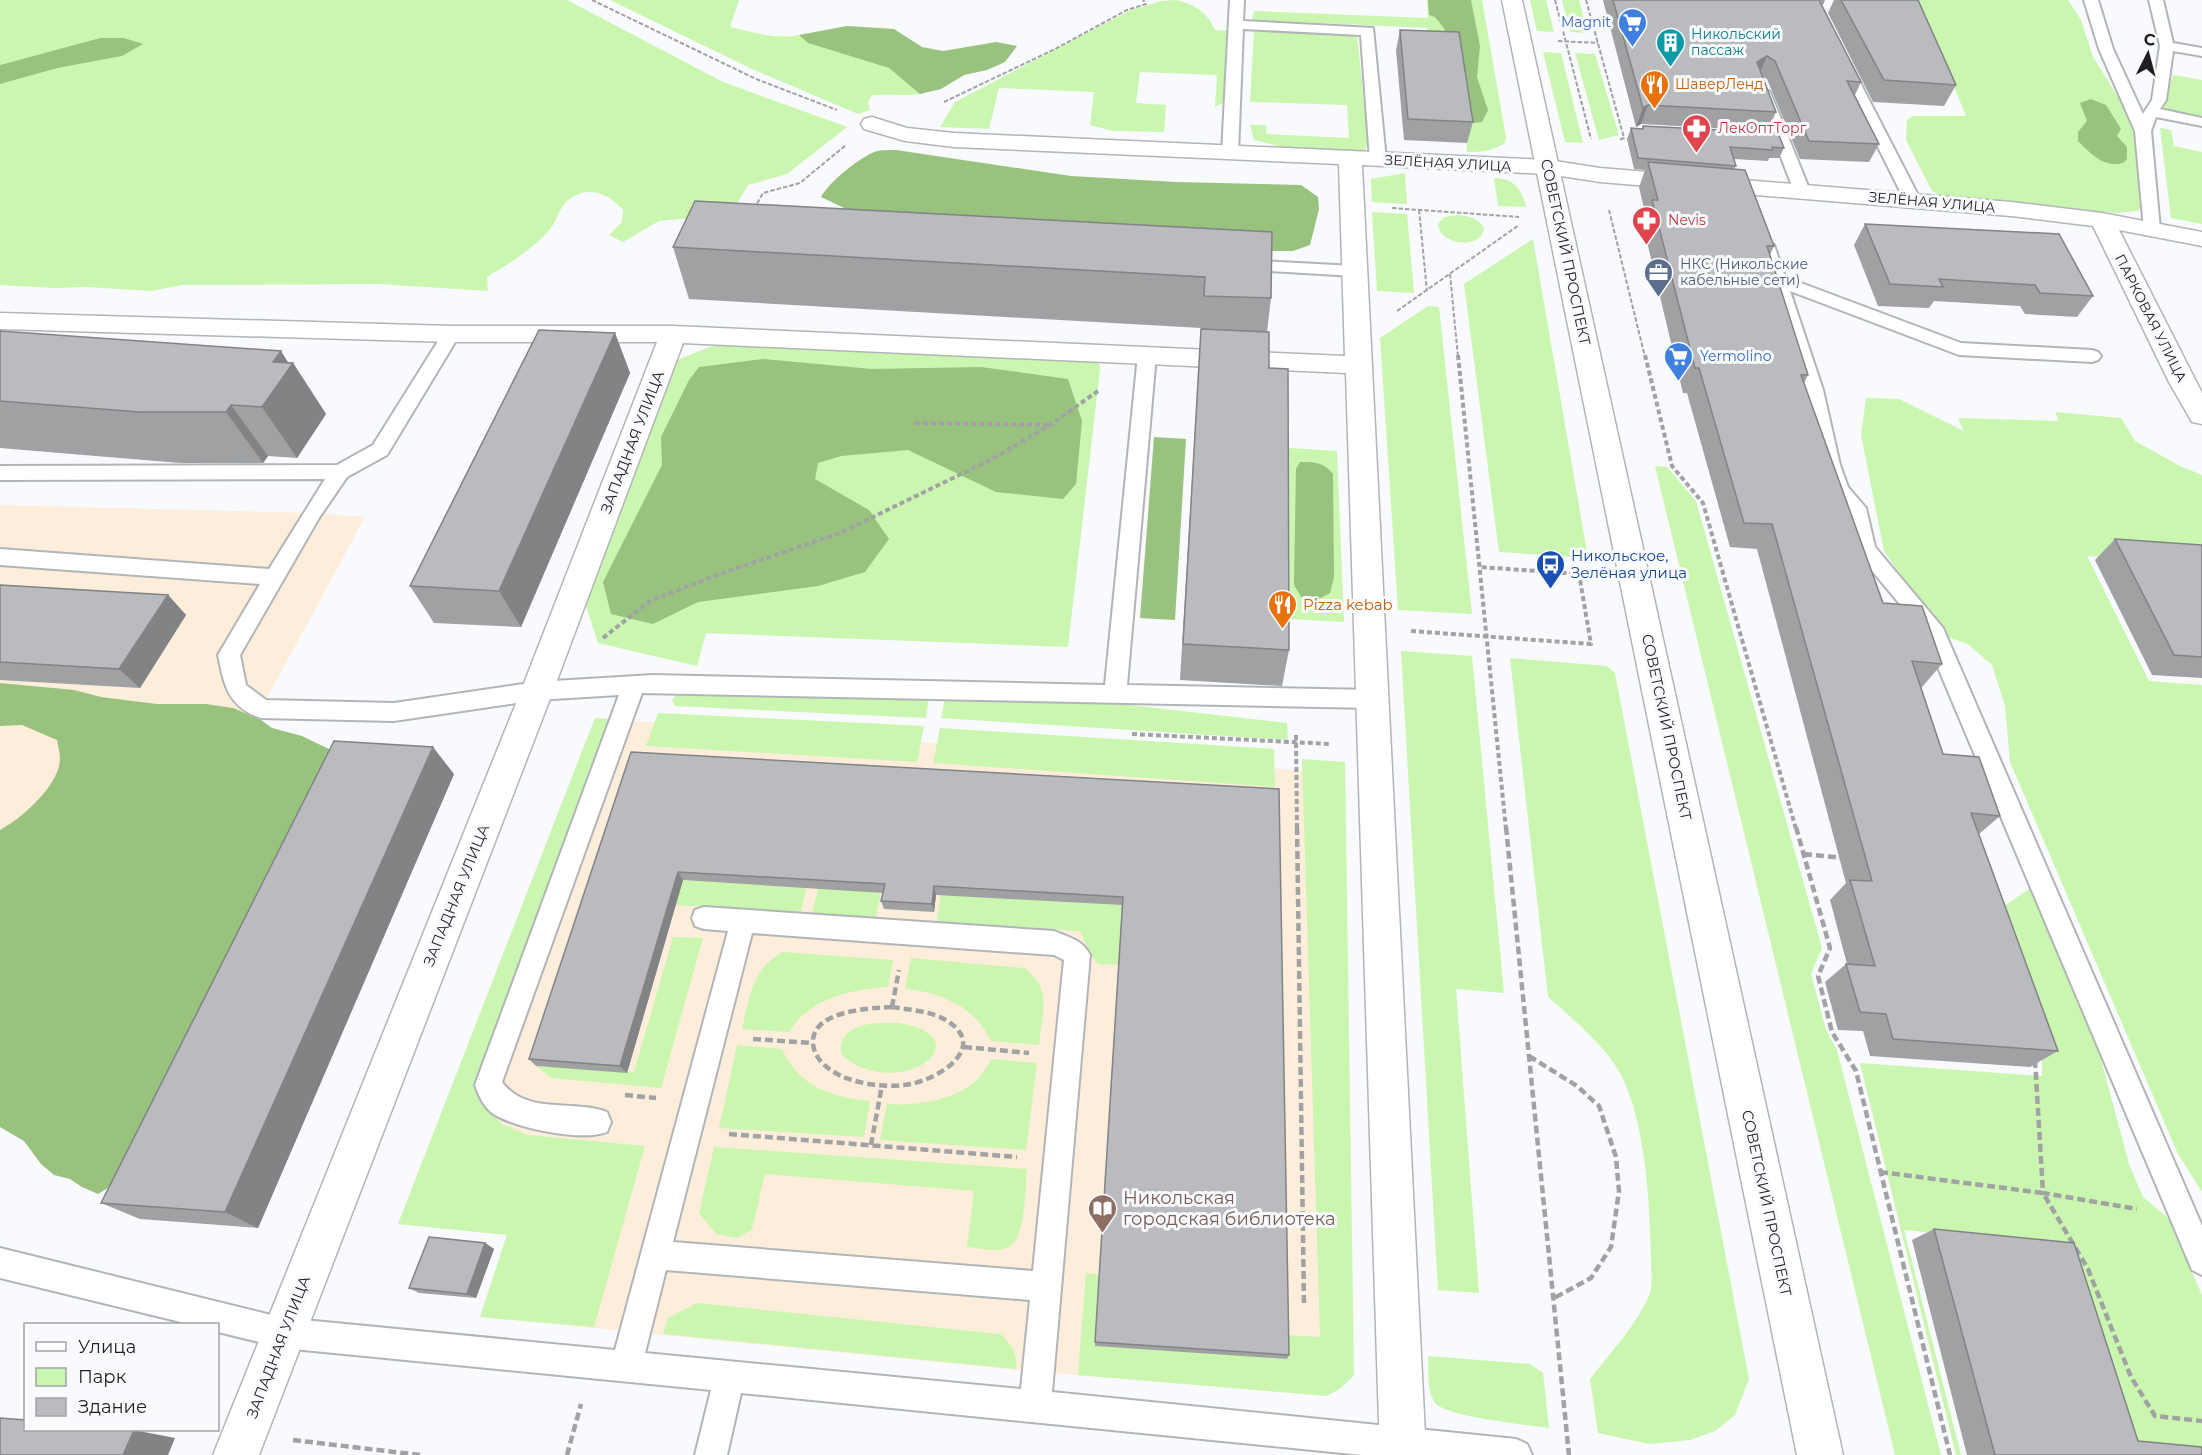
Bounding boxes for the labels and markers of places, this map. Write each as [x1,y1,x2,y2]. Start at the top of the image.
supermarket icon: Magnit [1616,6,1648,48]
place label: Magnit [1561,13,1611,31]
place label: Никольский пассаж [1691,25,1781,59]
building icon: Никольский пассаж [1654,26,1686,68]
restaurant icon: ШаверЛенд [1638,68,1670,110]
place label: ШаверЛенд [1675,75,1763,93]
pharmacy icon: ЛекОптТорг [1681,112,1713,154]
place label: ЛекОптТорг [1718,119,1807,137]
pharmacy icon: Nevis [1631,204,1663,246]
place label: Nevis [1668,211,1706,229]
place label: НКС (Никольские кабельные сети) [1680,255,1808,289]
office icon: НКС (Никольские кабельные сети) [1643,256,1675,298]
supermarket icon: Yermolino [1663,340,1695,382]
place label: Yermolino [1700,347,1772,365]
place label: Никольское, Зелёная улица [1571,546,1687,582]
bus stop icon: Никольское, Зелёная улица [1534,548,1566,590]
restaurant icon: Pizza kebab [1266,588,1298,630]
place label: Pizza kebab [1303,595,1393,614]
place label: Никольская городская библиотека [1123,1187,1335,1230]
library icon: Никольская городская библиотека [1086,1192,1118,1234]

